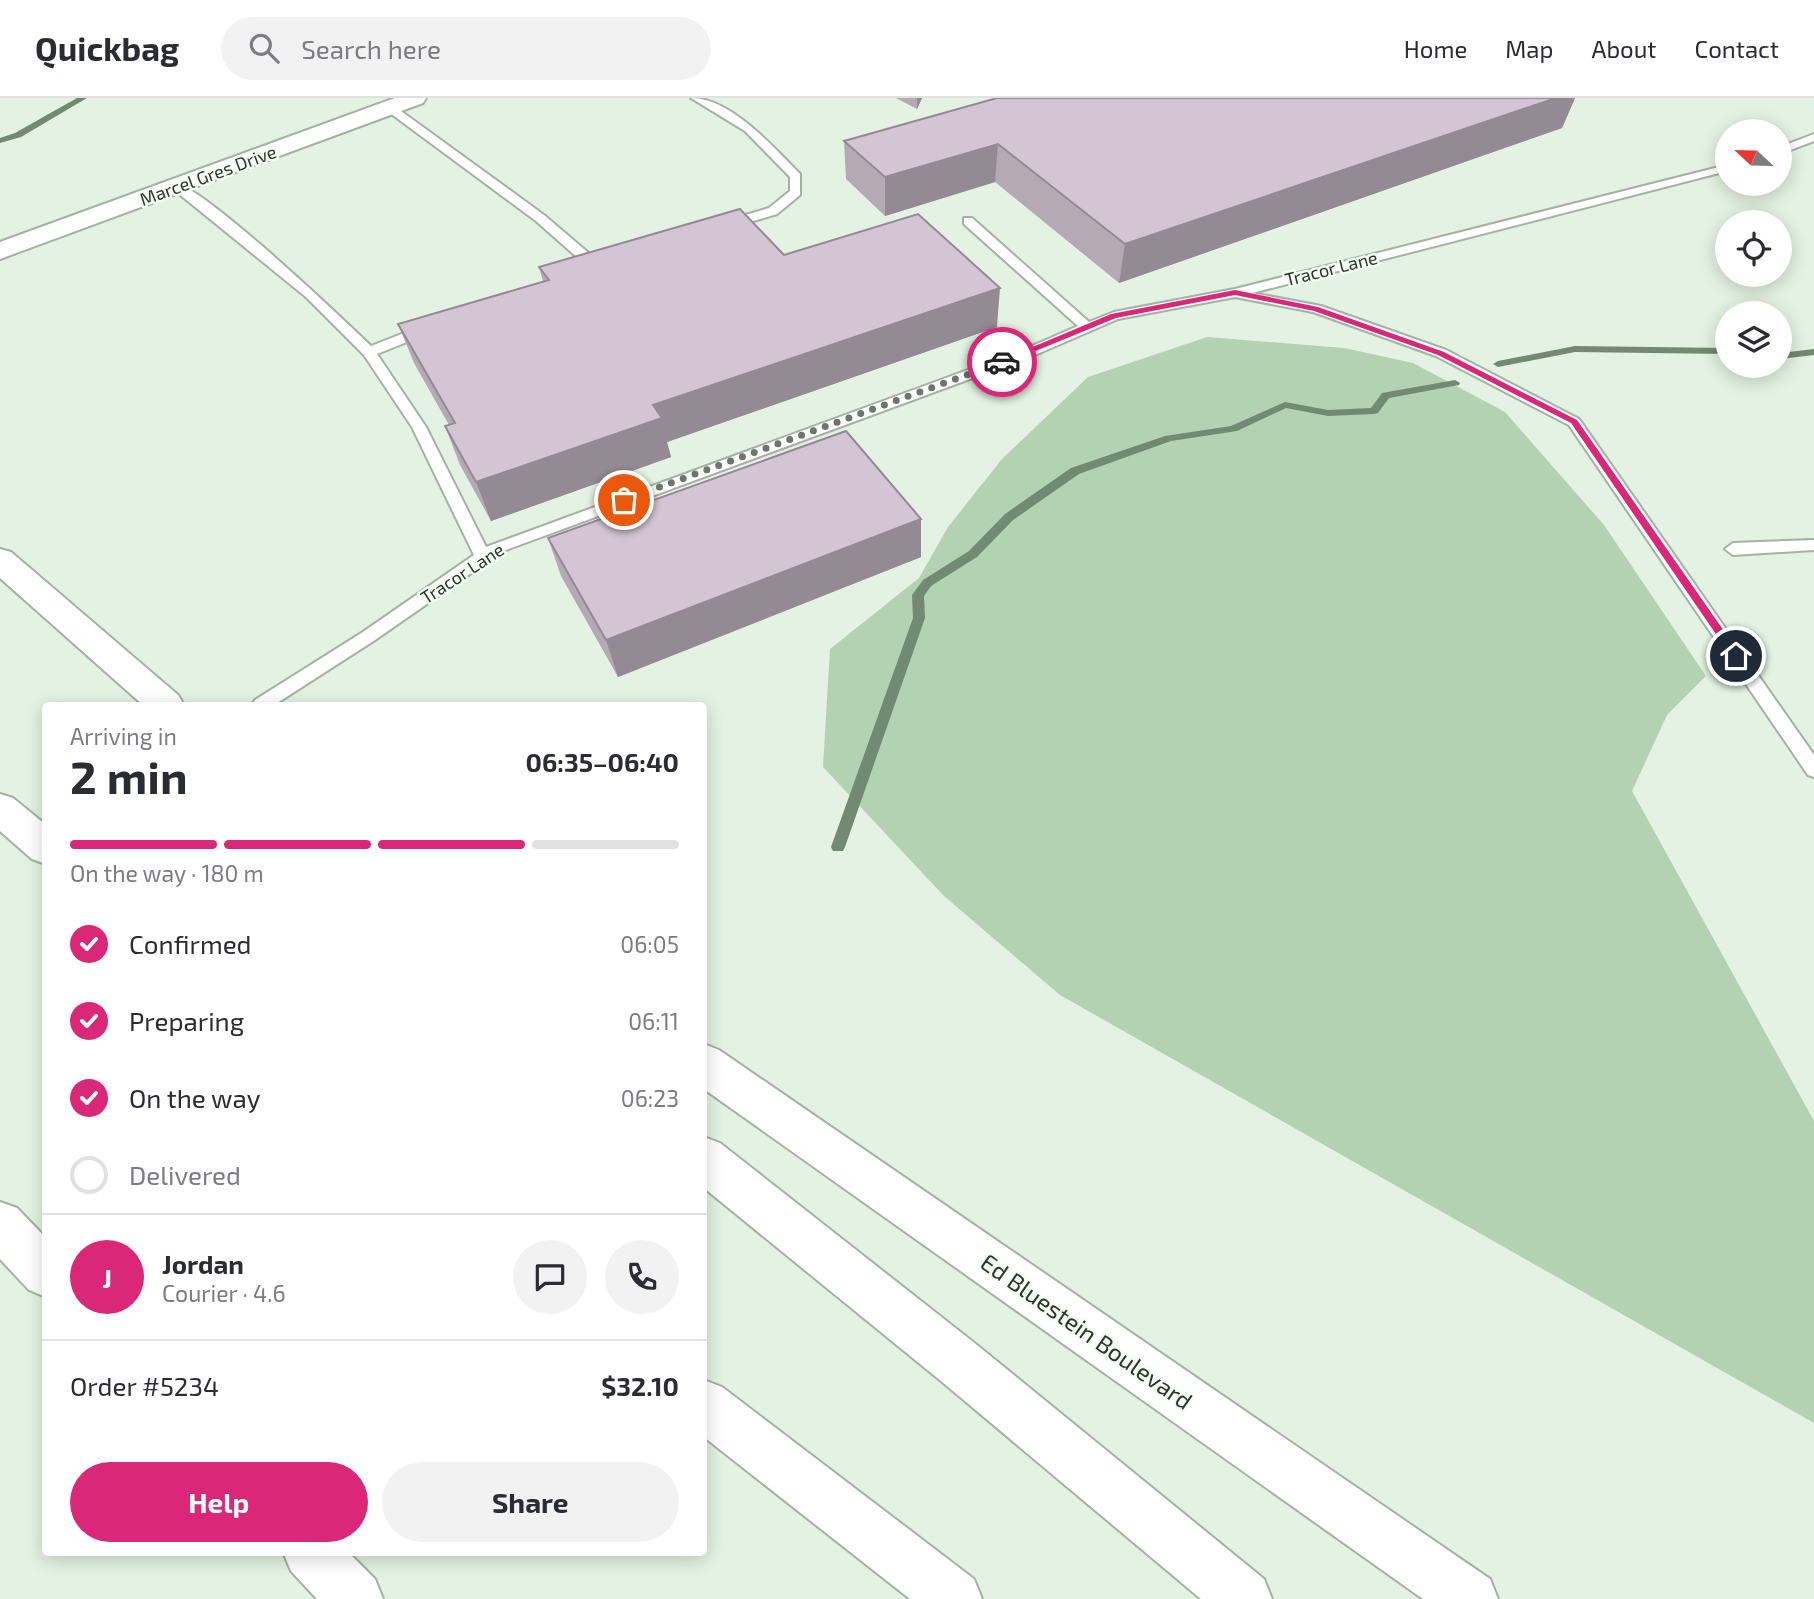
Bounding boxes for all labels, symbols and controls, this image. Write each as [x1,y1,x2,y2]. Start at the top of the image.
search box [221,17,711,80]
text: Quickbag [35,28,179,68]
icon: search [245,29,283,67]
text: Search here [301,33,441,64]
text: Home [1404,34,1467,63]
text: Map [1505,34,1553,63]
text: About [1591,34,1657,63]
text: Contact [1695,34,1779,63]
north arrow [1715,119,1792,196]
map controls [1715,119,1792,378]
street label: Marcel Gres Drive [137,140,279,210]
button: locate [1715,210,1792,287]
street label: Tracor Lane [1282,246,1380,290]
button: layers [1715,301,1792,378]
courier [967,327,1037,397]
icon: car [983,343,1021,381]
pin [594,470,654,530]
icon: bag [605,481,643,519]
street label: Tracor Lane [416,538,508,608]
pin [1706,626,1766,686]
icon: home [1717,637,1755,675]
text: Arriving in [70,722,177,750]
text: 06:35–06:40 [526,746,679,777]
text: 2 min [70,748,188,803]
text: On the way · 180 m [70,859,264,887]
icon: check [70,925,108,963]
text: Confirmed [129,928,252,959]
text: 06:05 [620,930,679,958]
icon: check [70,1002,108,1040]
text: Preparing [129,1005,244,1036]
text: 06:11 [628,1007,679,1035]
icon: check [70,1079,108,1117]
text: On the way [129,1082,260,1113]
text: 06:23 [621,1084,679,1112]
text: Delivered [129,1159,241,1190]
button: chat [513,1240,587,1314]
button: phone [605,1240,679,1314]
street label: Ed Bluestein Boulevard [976,1247,1198,1415]
text: Jordan [162,1248,244,1279]
text: J [102,1262,112,1293]
text: Courier · 4.6 [162,1279,286,1307]
text: Order #5234 [70,1370,219,1401]
text: $32.10 [601,1370,679,1401]
button: Help [70,1462,368,1542]
button: Share [382,1462,679,1542]

